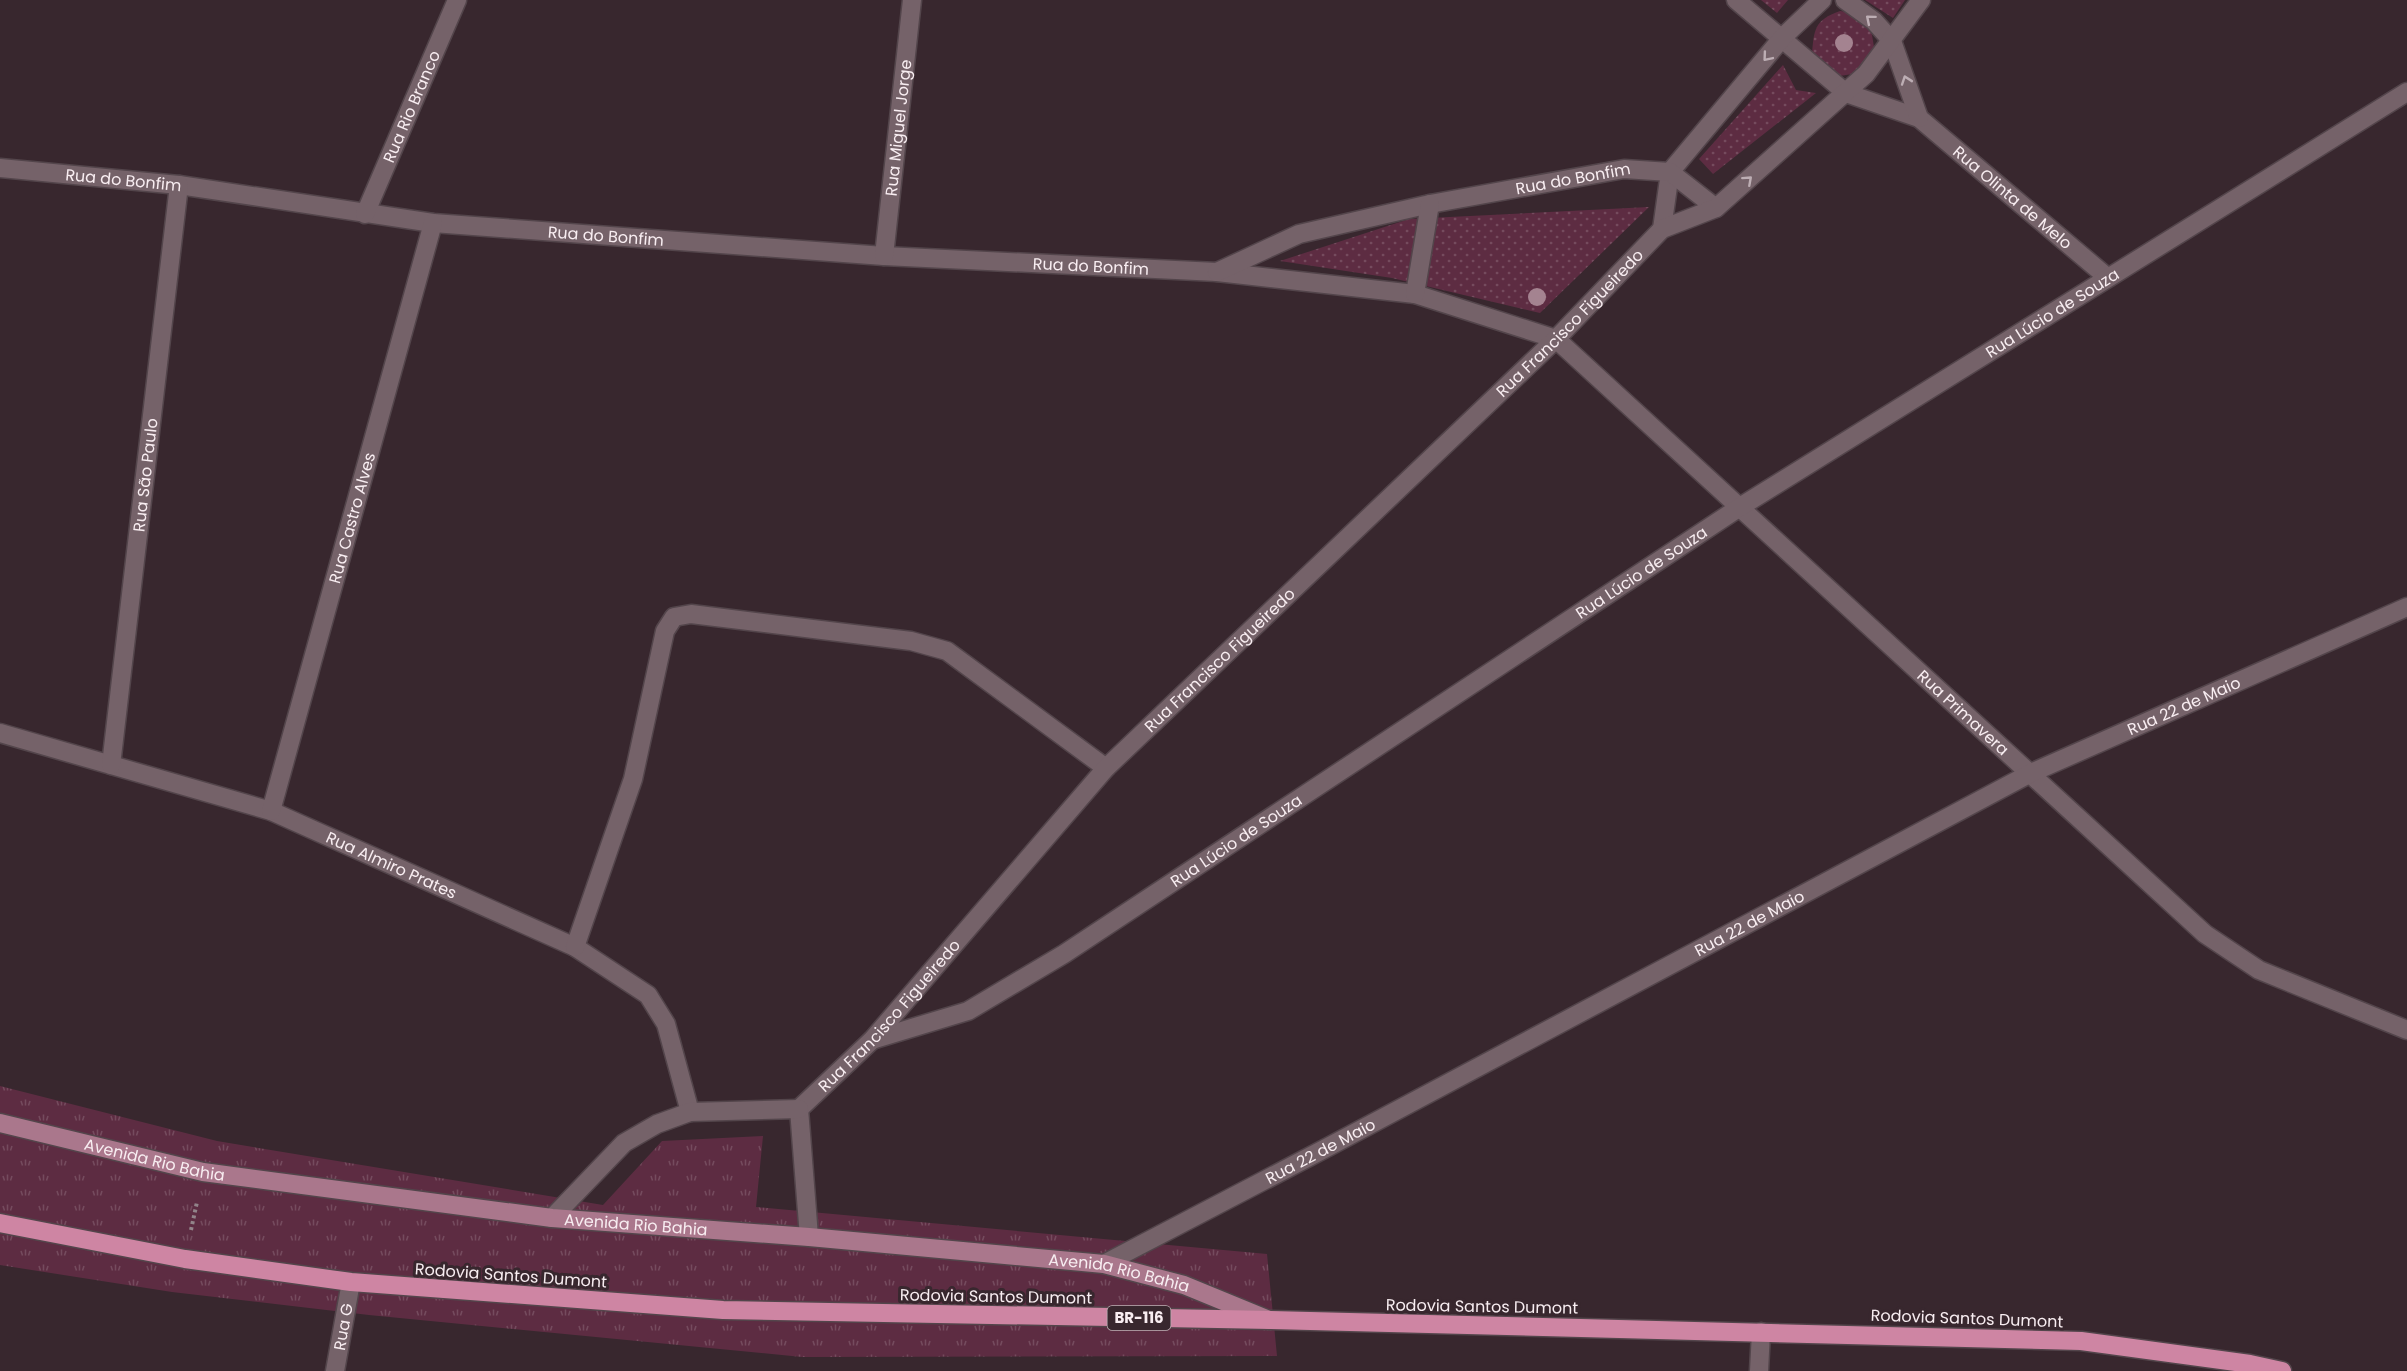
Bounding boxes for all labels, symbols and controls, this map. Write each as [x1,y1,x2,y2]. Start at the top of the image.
one-way arrow [1866,15,1877,26]
street label: Rua Rio Branco [377,47,446,166]
one-way arrow [1763,50,1774,61]
street label: Rua Miguel Jorge [880,58,917,197]
one-way arrow [1900,75,1913,85]
street label: Rua Olinta de Melo [1948,141,2077,255]
street label: Rua do Bonfim [1514,157,1632,200]
street label: Rua do Bonfim [64,163,182,197]
one-way arrow [1741,176,1752,187]
street label: Rua do Bonfim [547,220,665,252]
street label: Rua Francisco Figueiredo [1491,244,1649,402]
street label: Rua do Bonfim [1032,252,1150,281]
street label: Rua Lúcio de Souza [1981,263,2124,364]
street label: Rua São Paulo [127,417,164,533]
street label: Rua Castro Alves [323,450,381,586]
street label: Rua Lúcio de Souza [1571,521,1712,625]
street label: Rua Francisco Figueiredo [1139,583,1300,738]
street label: Rua Primavera [1912,665,2014,761]
street label: Rua 22 de Maio [2124,671,2244,741]
street label: Rua Lúcio de Souza [1166,789,1307,893]
street label: Rua Almiro Prates [322,826,460,905]
street label: Rua 22 de Maio [1691,885,1809,962]
street label: Rua Francisco Figueiredo [813,934,966,1097]
street label: Rua 22 de Maio [1261,1113,1380,1190]
street label: Avenida Rio Bahia [82,1133,226,1187]
street label: Avenida Rio Bahia [563,1208,708,1241]
street label: Avenida Rio Bahia [1048,1248,1192,1298]
street label: Rodovia Santos Dumont [414,1257,608,1294]
street label: Rodovia Santos Dumont [900,1283,1093,1310]
street label: Rodovia Santos Dumont [1386,1293,1579,1320]
street label: Rua G [328,1301,359,1352]
street label: Rodovia Santos Dumont [1870,1304,2064,1333]
road number: BR-116 [1108,1306,1170,1330]

